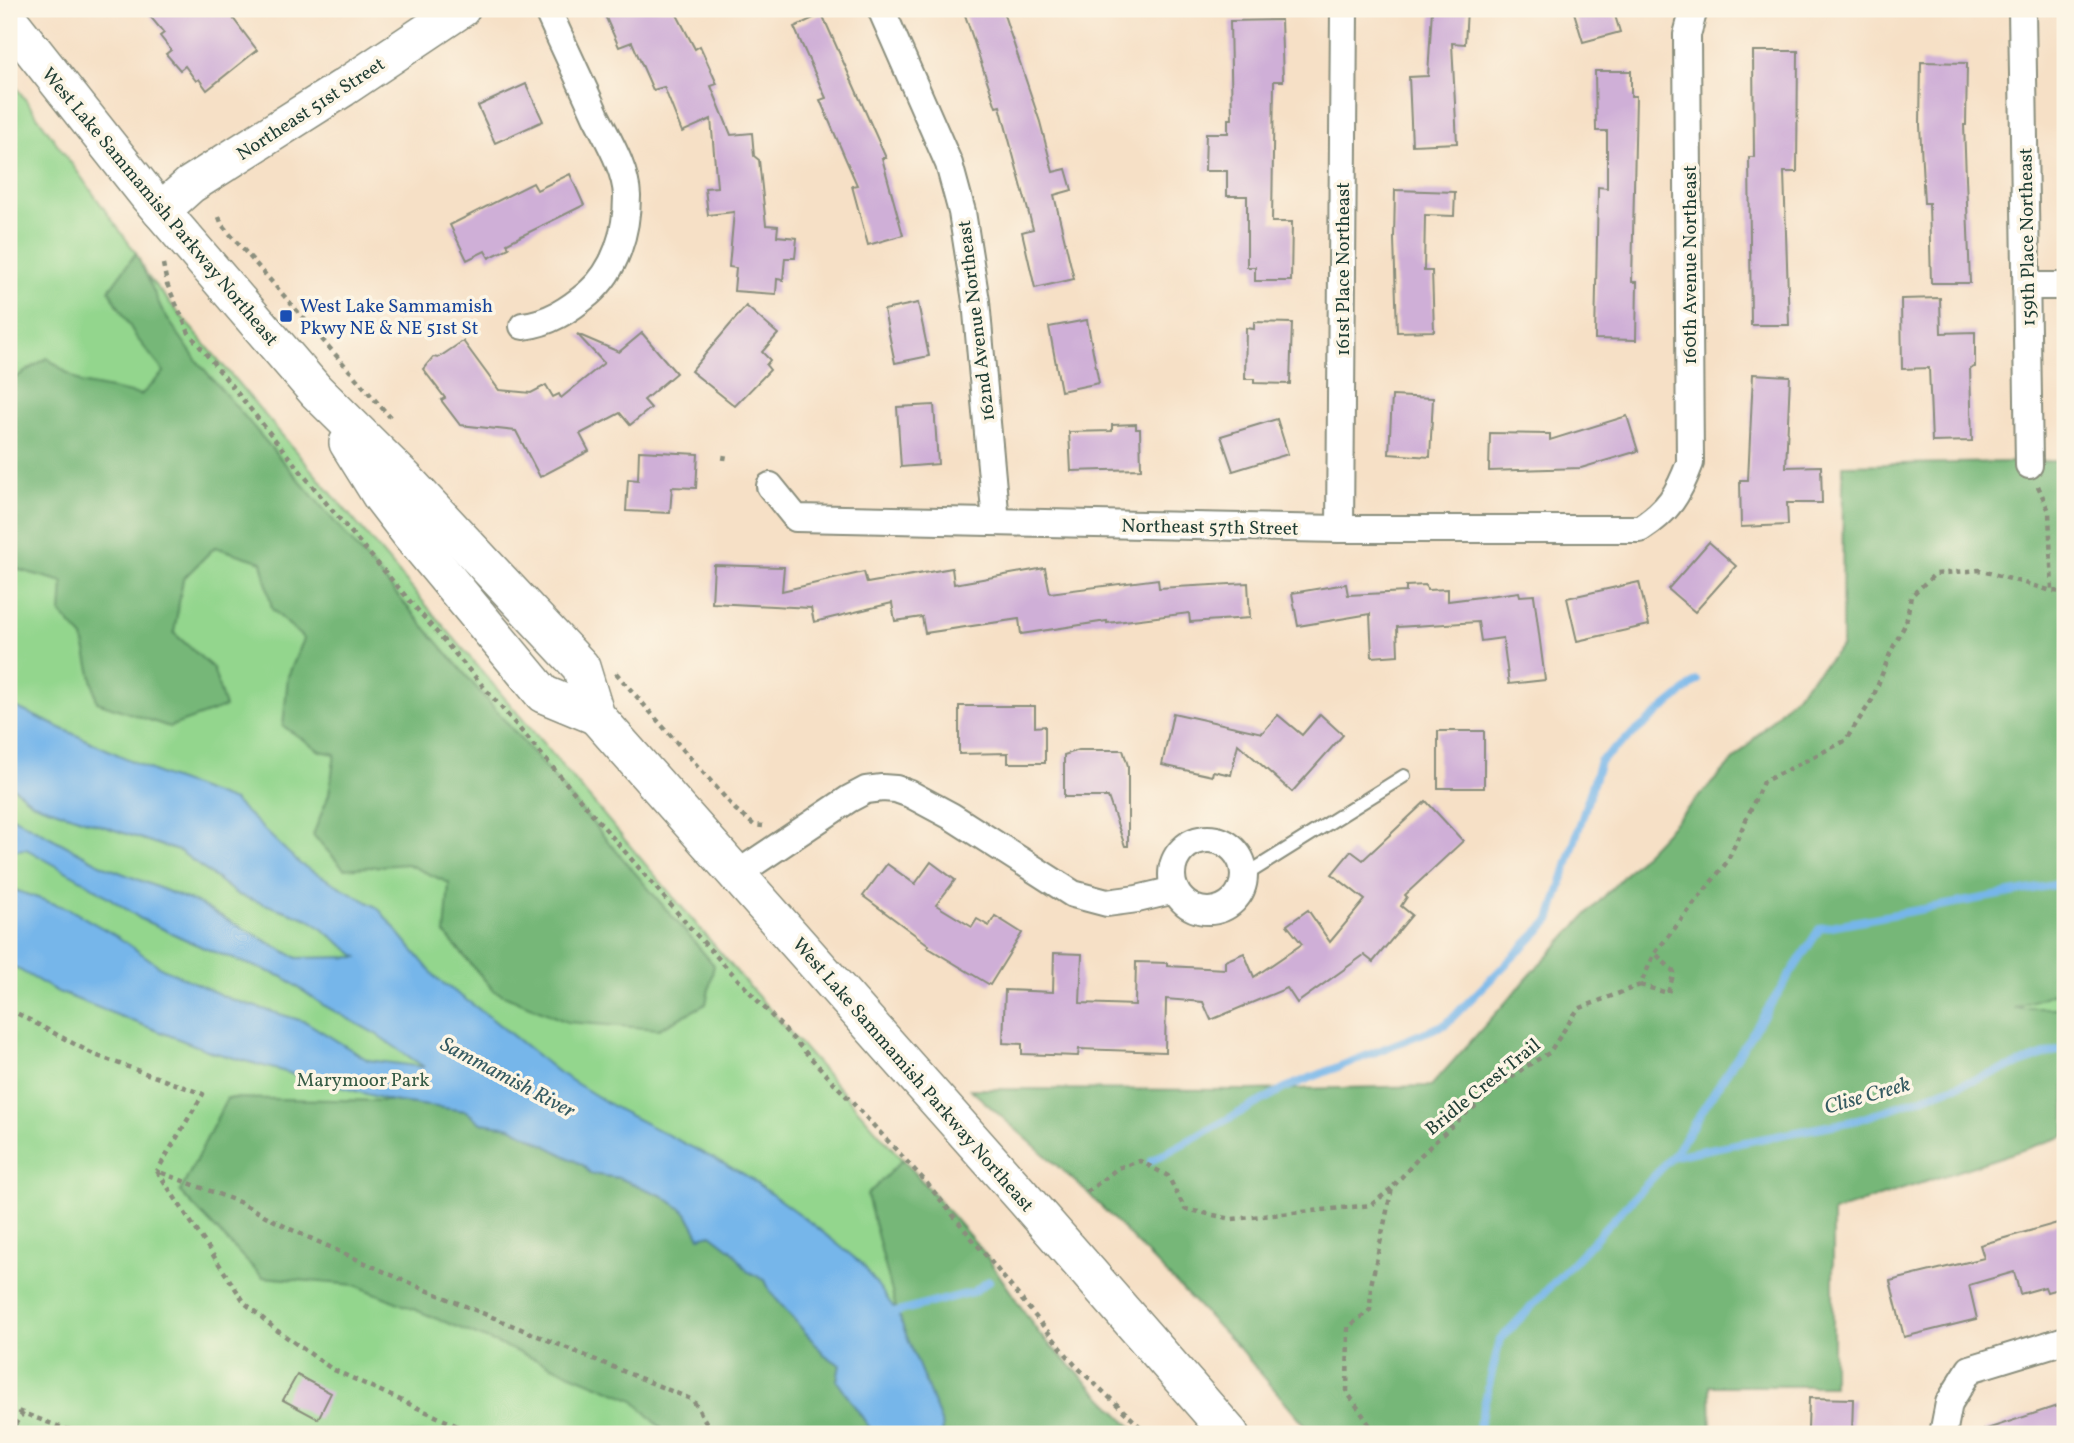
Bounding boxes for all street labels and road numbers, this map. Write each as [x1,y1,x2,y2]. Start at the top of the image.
street label: Northeast 51st Street [232,52,391,167]
street label: West Lake Sammamish Parkway Northeast [35,62,284,352]
street label: 159th Place Northeast [2013,147,2043,327]
street label: 160th Avenue Northeast [1678,165,1704,365]
street label: 161st Place Northeast [1331,182,1357,356]
street label: 162nd Avenue Northeast [952,218,1002,423]
street label: Northeast 57th Street [1121,513,1299,543]
street label: West Lake Sammamish Parkway Northeast [786,932,1039,1219]
street label: Bridle Crest Trail [1420,1033,1547,1142]

